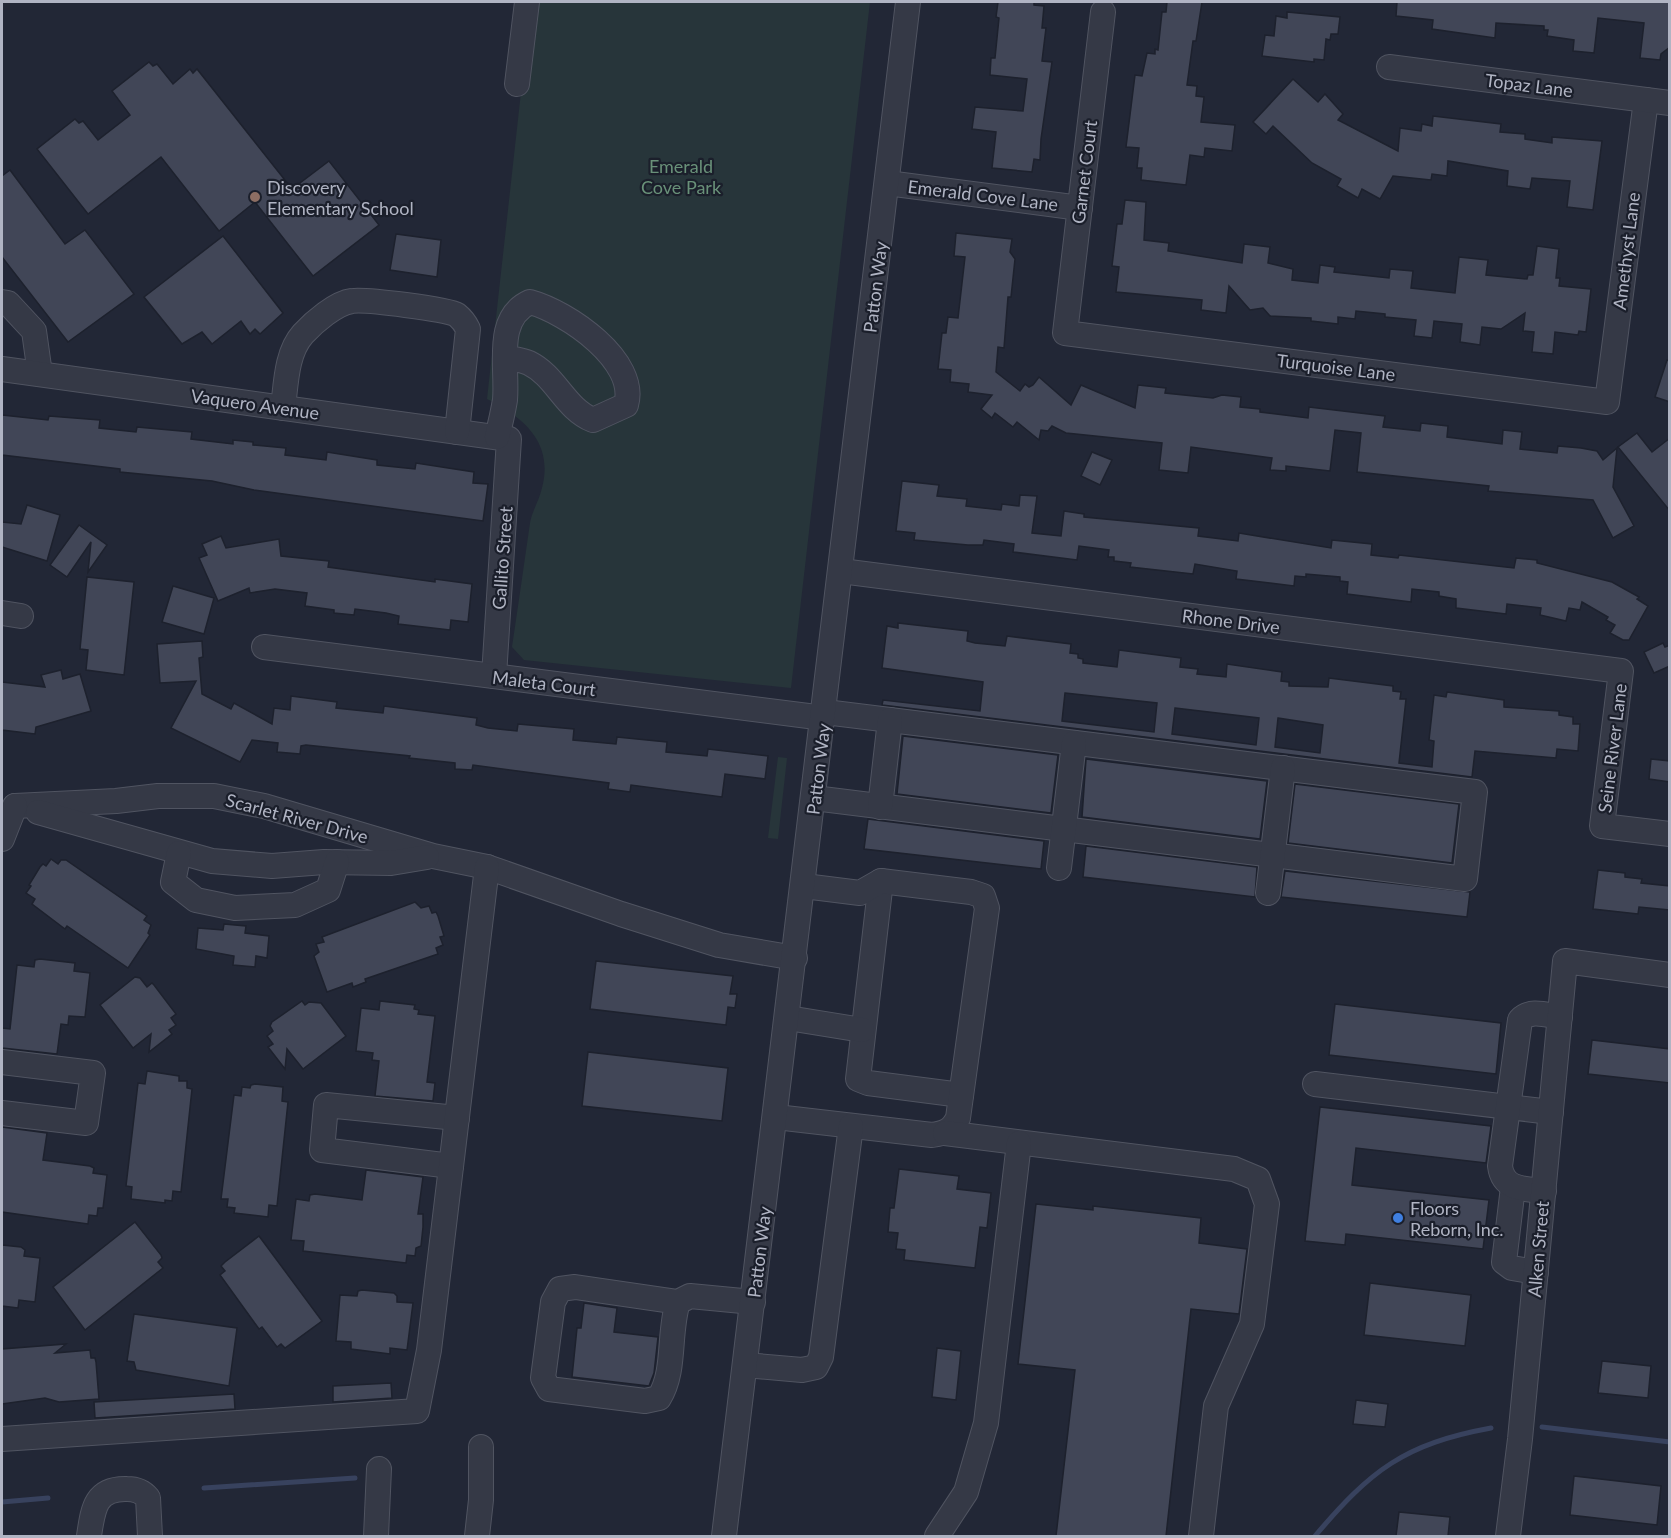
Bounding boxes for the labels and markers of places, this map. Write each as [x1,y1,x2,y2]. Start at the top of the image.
place label: Discovery Elementary School [267,176,414,219]
marker: Discovery Elementary School [248,190,262,204]
place label: Floors Reborn, Inc. [1410,1197,1504,1240]
marker: Floors Reborn, Inc. [1391,1211,1405,1225]

